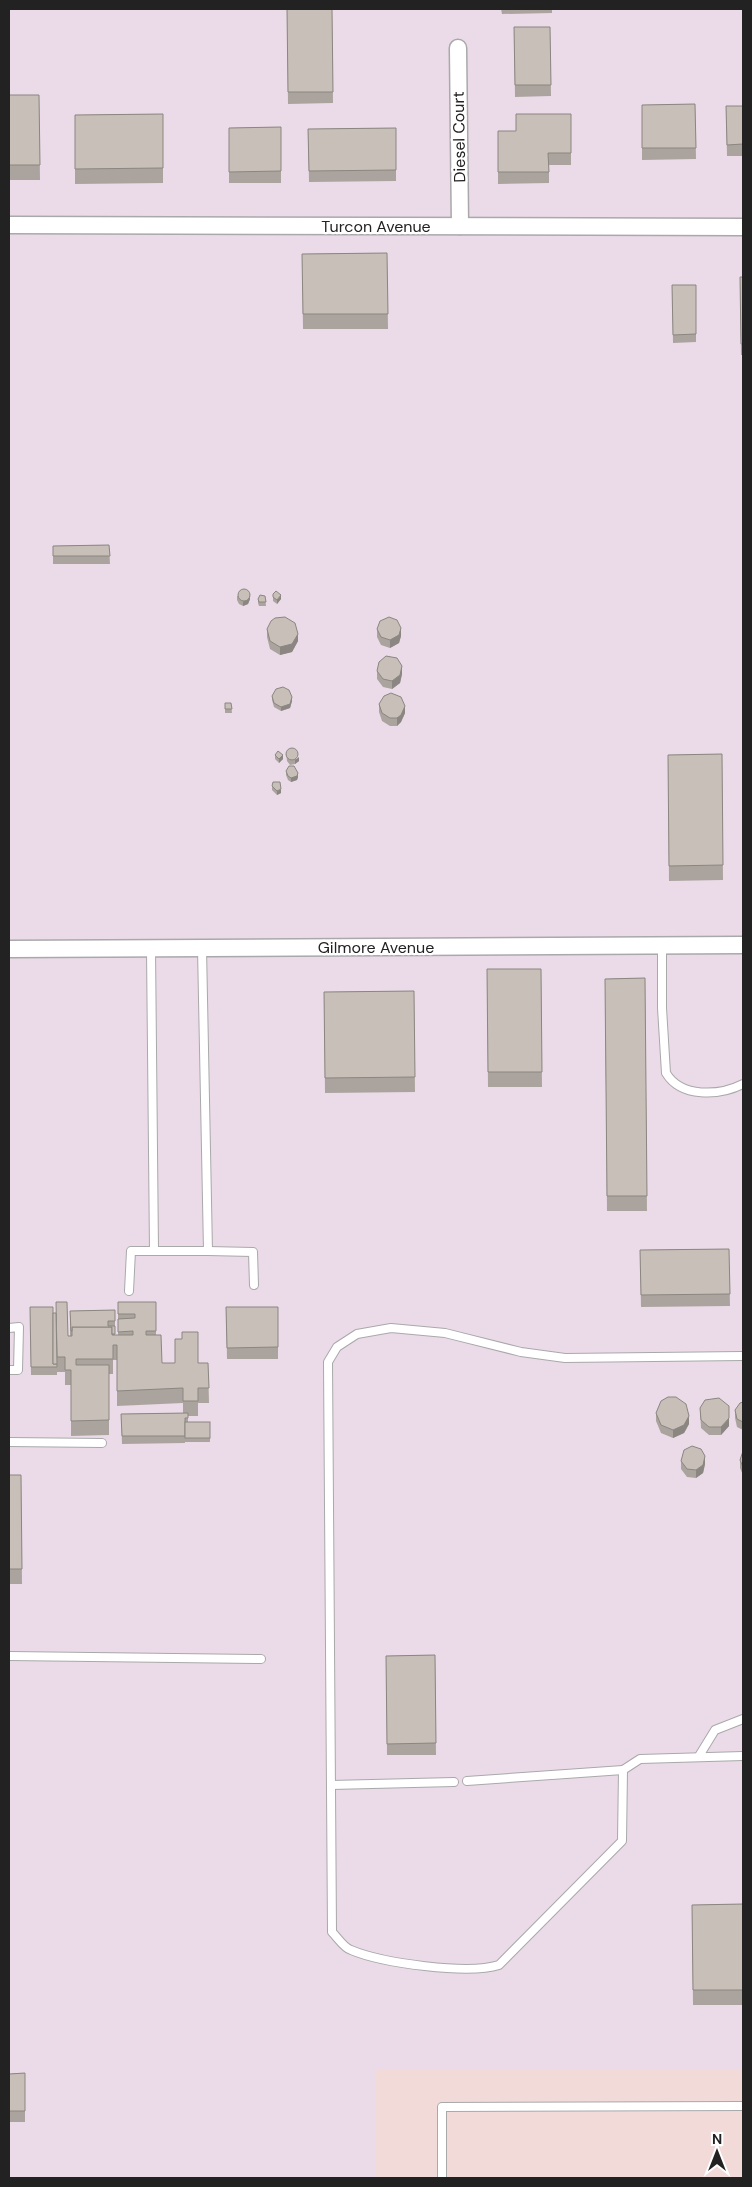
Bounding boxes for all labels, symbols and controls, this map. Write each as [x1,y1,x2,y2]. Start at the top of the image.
street label: Diesel Court [448,91,470,183]
street label: Turcon Avenue [321,216,431,237]
street label: Gilmore Avenue [318,937,434,958]
north arrow [692,2127,742,2177]
text: N [712,2130,722,2148]

